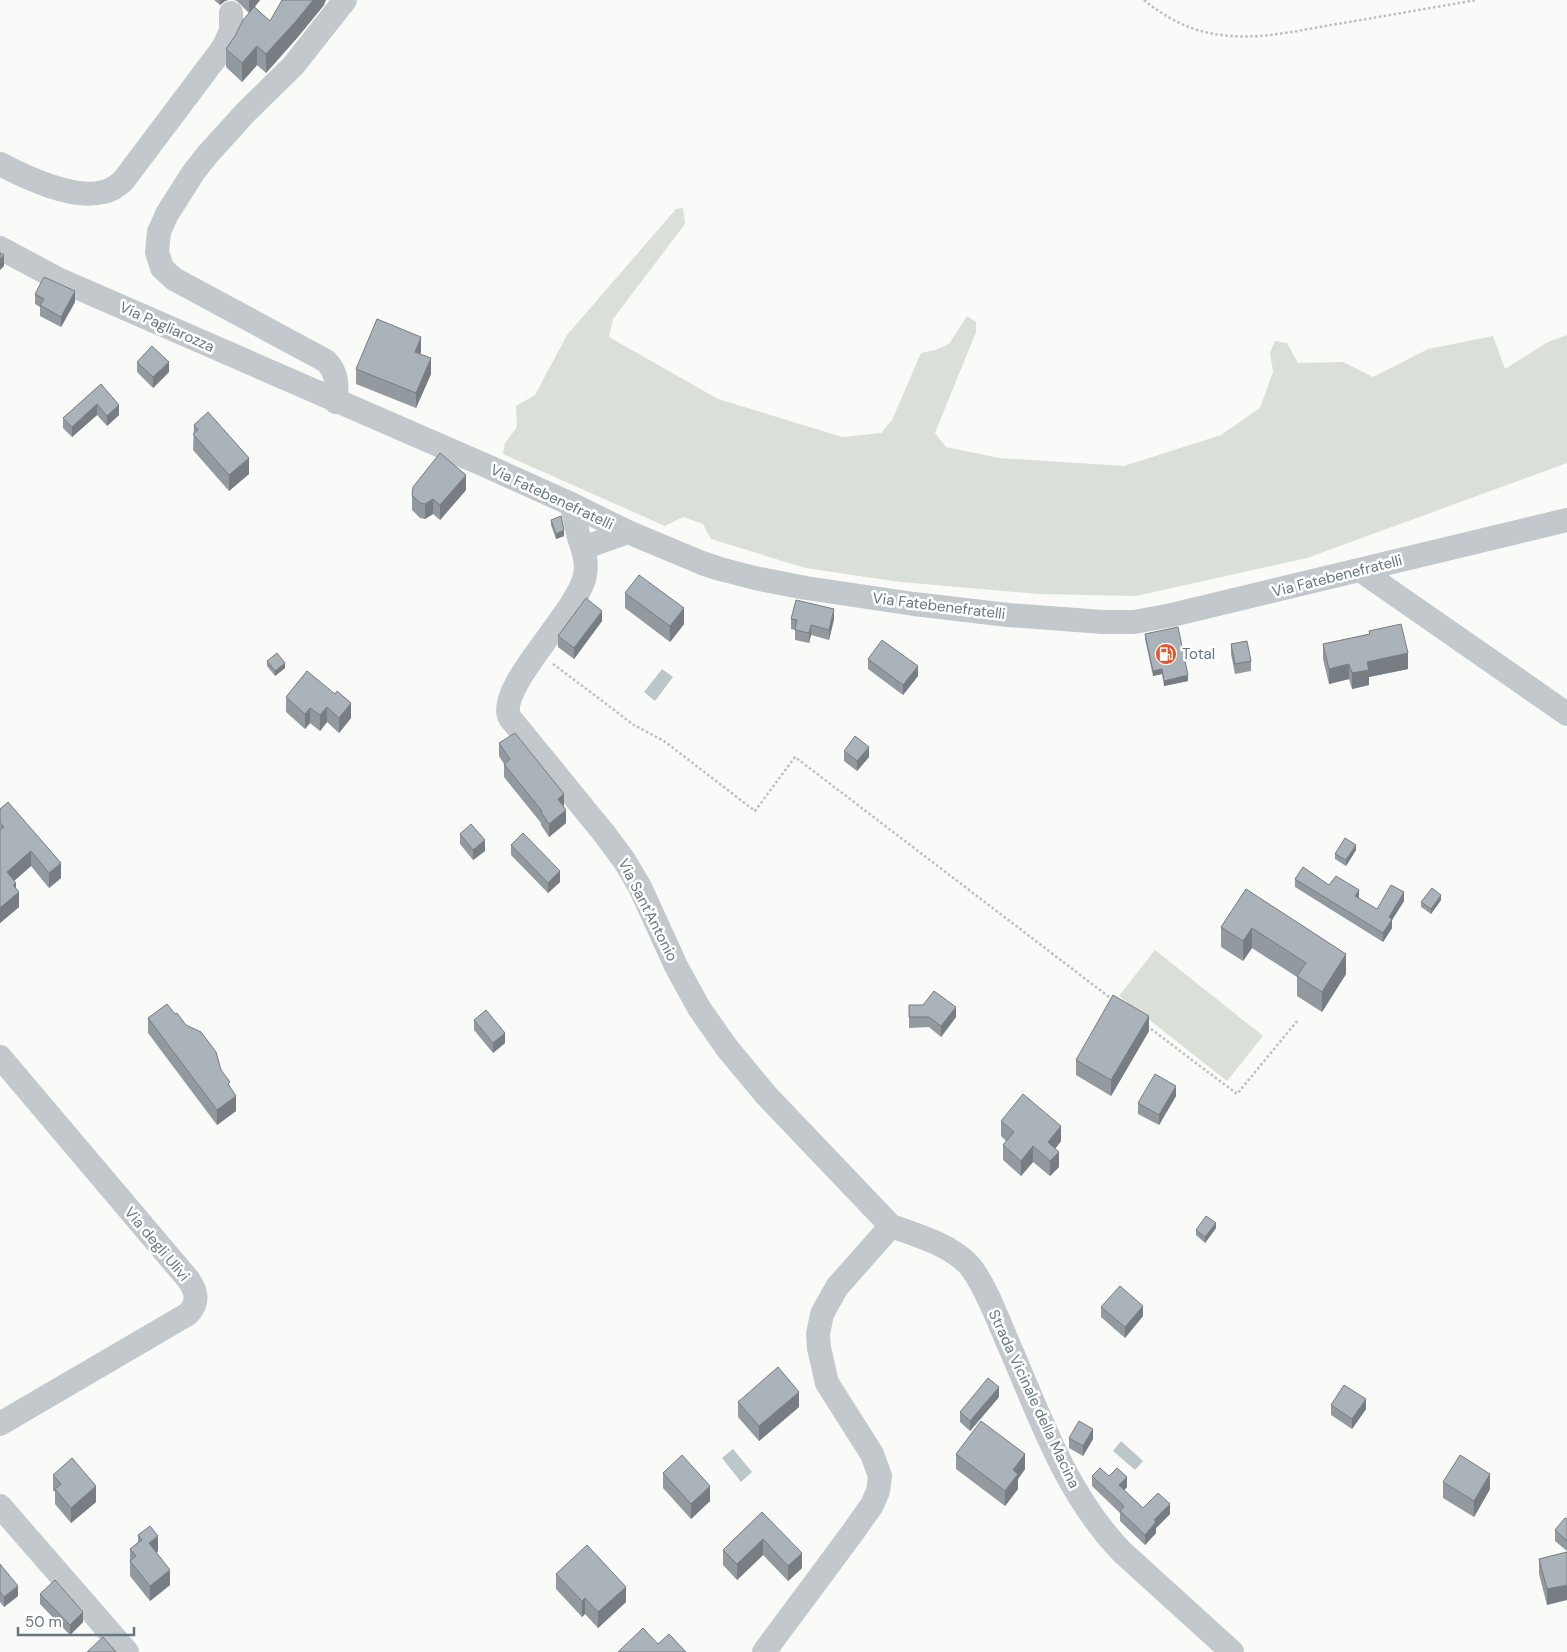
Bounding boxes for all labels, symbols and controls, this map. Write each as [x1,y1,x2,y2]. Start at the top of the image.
street label: Via Pagliarozza [116,297,218,357]
street label: Via Fatebenefratelli [487,460,617,534]
street label: Via Fatebenefratelli [1270,550,1404,602]
street label: Via Fatebenefratelli [871,588,1007,624]
fuel station icon: Total [1154,642,1178,666]
place label: Total [1182,644,1215,664]
street label: Via Sant'Antonio [613,855,683,965]
street label: Via degli Ulivi [120,1203,194,1285]
street label: Strada Vicinale della Macina [984,1307,1084,1491]
scale bar [18,1604,134,1636]
text: 50 m [25,1612,62,1632]

